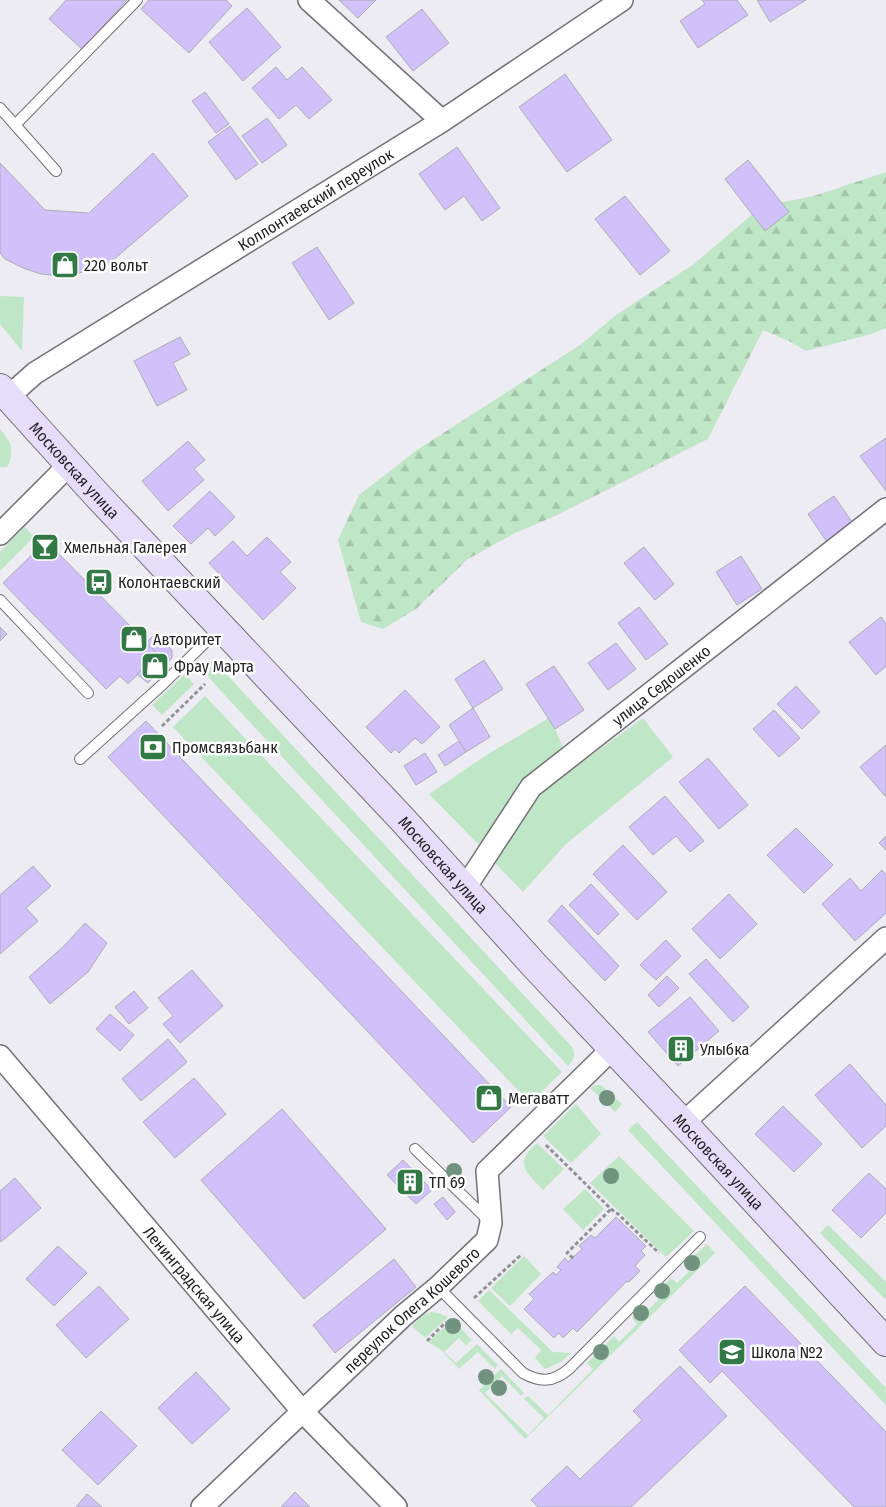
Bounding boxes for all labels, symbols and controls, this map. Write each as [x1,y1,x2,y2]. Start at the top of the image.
street label: Коллонтаевский переулок [234,144,397,255]
shop icon: 220 вольт [50,250,80,280]
place label: 220 вольт [84,256,149,275]
street label: Московская улица [26,418,124,523]
bar icon: Хмельная Галерея [30,532,60,562]
place label: Хмельная Галерея [64,538,187,557]
bus stop icon: Колонтаевский [84,567,114,597]
place label: Колонтаевский [118,573,221,592]
shop icon: Авторитет [119,624,149,654]
place label: Авторитет [153,630,221,649]
street label: улица Седошенко [608,641,714,729]
shop icon: Фрау Марта [140,651,170,681]
place label: Фрау Марта [174,657,254,676]
bank icon: Промсвязьбанк [138,732,168,762]
place label: Промсвязьбанк [172,738,278,757]
street label: Московская улица [395,812,492,917]
building icon: Улыбка [666,1034,696,1064]
place label: Улыбка [699,1040,749,1059]
shop icon: Мегаватт [474,1083,504,1113]
place label: Мегаватт [508,1089,570,1108]
street label: Московская улица [670,1110,768,1214]
building icon: ТП 69 [395,1167,425,1197]
place label: ТП 69 [429,1173,466,1192]
street label: Ленинградская улица [139,1222,249,1347]
street label: переулок Олега Кошевого [340,1243,484,1377]
school or university icon: Школа №2 [717,1337,747,1367]
place label: Школа №2 [751,1343,823,1362]

